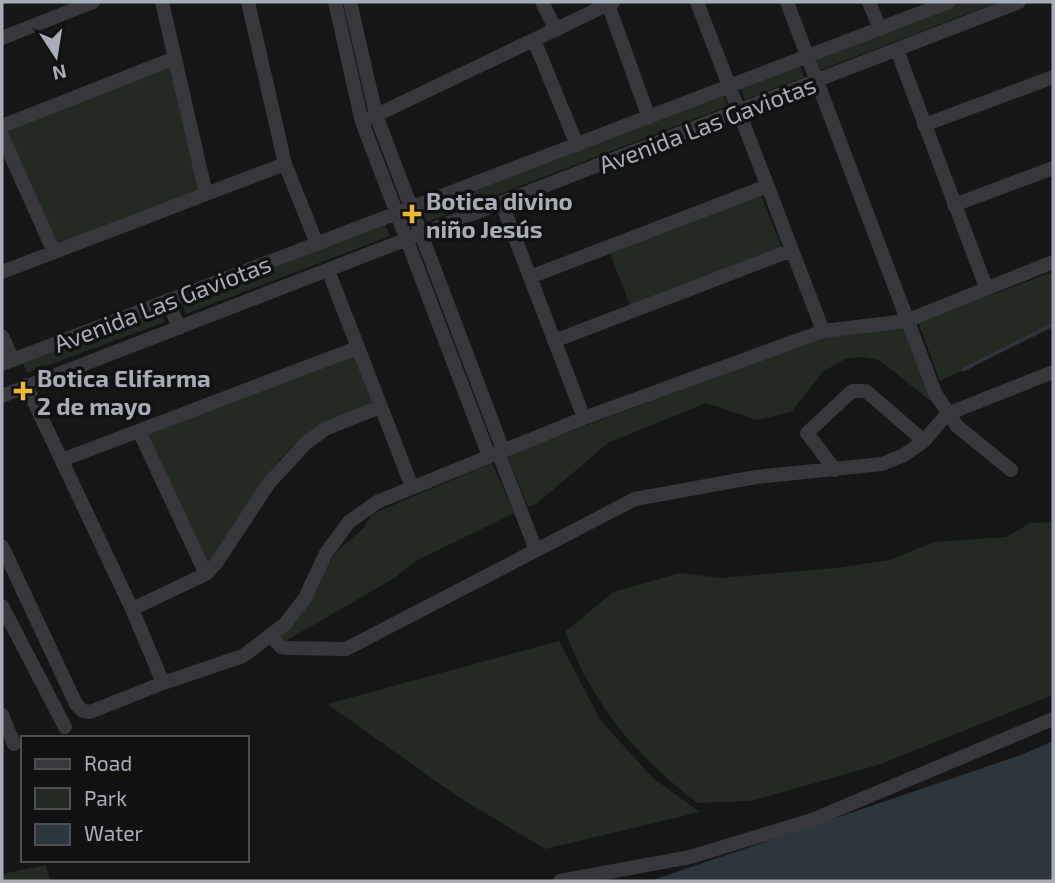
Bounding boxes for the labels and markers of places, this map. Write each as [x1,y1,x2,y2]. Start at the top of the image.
place label: Botica divino niño Jesús [426,186,573,243]
marker: Botica divino niño Jesús [404,206,420,222]
place label: Botica Elifarma 2 de mayo [37,363,211,420]
marker: Botica Elifarma 2 de mayo [15,383,31,399]

